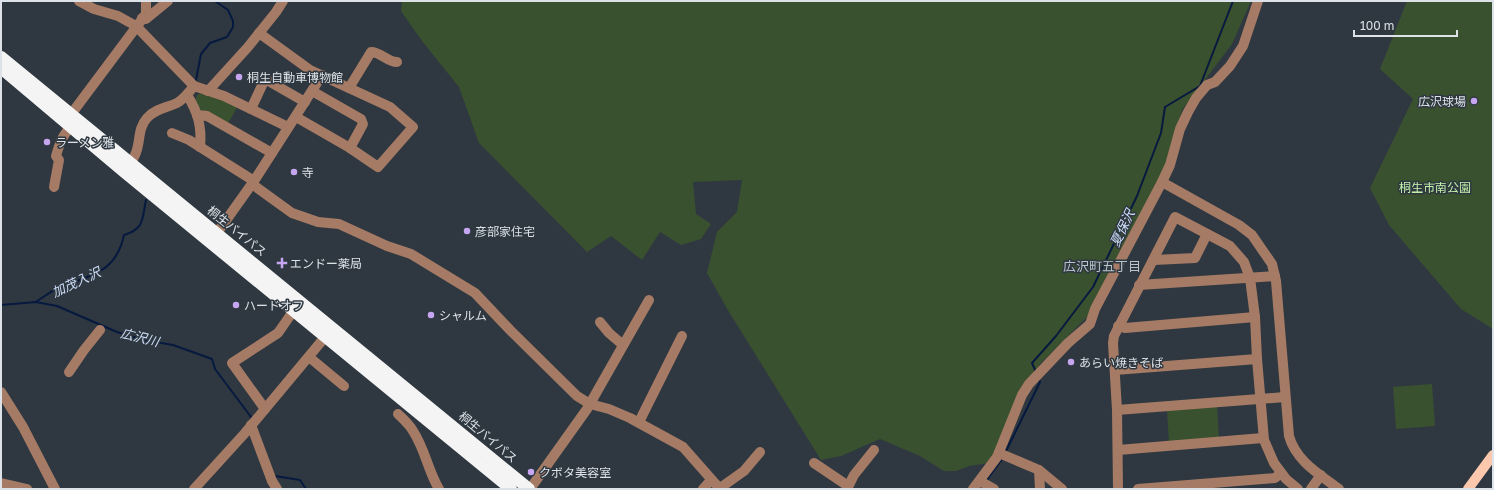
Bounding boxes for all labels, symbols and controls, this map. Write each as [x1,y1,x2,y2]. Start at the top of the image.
scale bar [1354,12,1457,38]
text: 100 m [1360,18,1394,33]
place label: 桐生自動車博物館 [247,70,343,85]
marker: 桐生自動車博物館 [234,72,244,82]
place label: 広沢球場 [1418,94,1466,109]
marker: 広沢球場 [1469,96,1479,106]
place label: ラーメン雅 [55,135,115,150]
marker: ラーメン雅 [42,137,52,147]
place label: 寺 [302,165,314,180]
marker: 寺 [289,167,299,177]
park label: 桐生市南公園 [1399,180,1471,195]
street label: 桐生バイパス [204,203,270,259]
water label: 夏保沢 [1106,205,1139,249]
place label: 彦部家住宅 [475,224,535,239]
marker: 彦部家住宅 [462,226,472,236]
place label: エンドー薬局 [290,256,362,271]
marker: エンドー薬局 [277,258,287,268]
district label: 広沢町五丁目 [1063,258,1141,274]
water label: 加茂入沢 [49,263,105,300]
place label: ハードオフ [244,298,304,313]
marker: ハードオフ [231,300,241,310]
place label: シャルム [439,308,487,323]
marker: シャルム [426,310,436,320]
water label: 広沢川 [119,325,163,350]
place label: あらい焼きそば [1079,355,1163,370]
marker: あらい焼きそば [1066,357,1076,367]
street label: 桐生バイパス [456,408,520,466]
place label: クボタ美容室 [539,465,611,480]
marker: クボタ美容室 [526,467,536,477]

